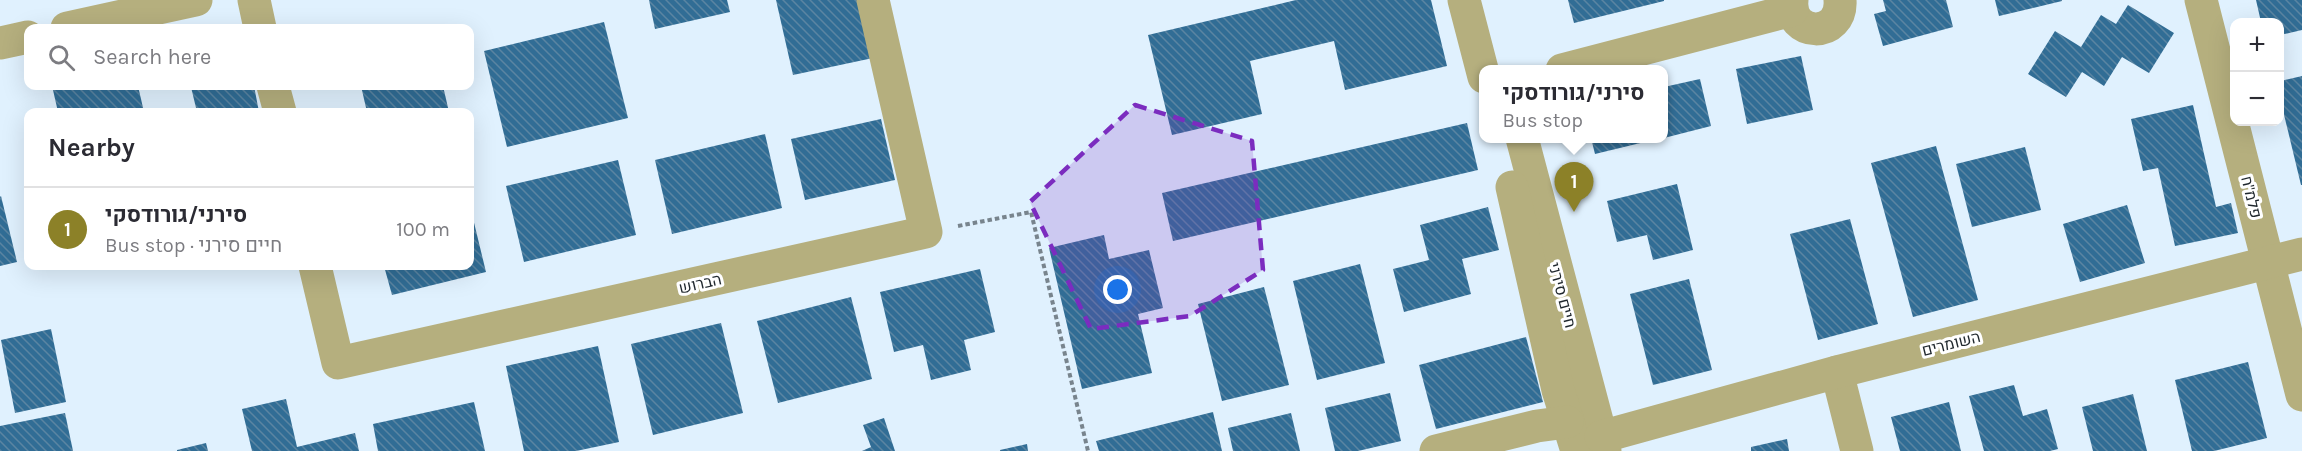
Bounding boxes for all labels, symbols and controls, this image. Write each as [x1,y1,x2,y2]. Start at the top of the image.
map controls [2230,18,2284,126]
button: + [2230,18,2284,72]
search box [24,24,474,90]
icon: search [45,41,78,74]
text: Search here [93,44,211,70]
popup [1479,65,1668,143]
button: − [2230,72,2284,126]
text: סירני/גורודסקי [1502,80,1645,106]
text: Bus stop [1502,109,1583,132]
text: Nearby [48,132,135,163]
pin: 1 [1554,162,1594,212]
street label: פלמ"ח [2237,174,2266,220]
text: סירני/גורודסקי [105,202,247,228]
text: 1 [64,218,71,241]
text: 100 m [396,218,450,241]
text: Bus stop · חיים סירני [105,234,282,257]
street label: חיים סירני [1545,260,1580,330]
street label: הברוש [677,269,723,298]
your location [1103,275,1132,304]
street label: השומרים [1920,327,1982,360]

